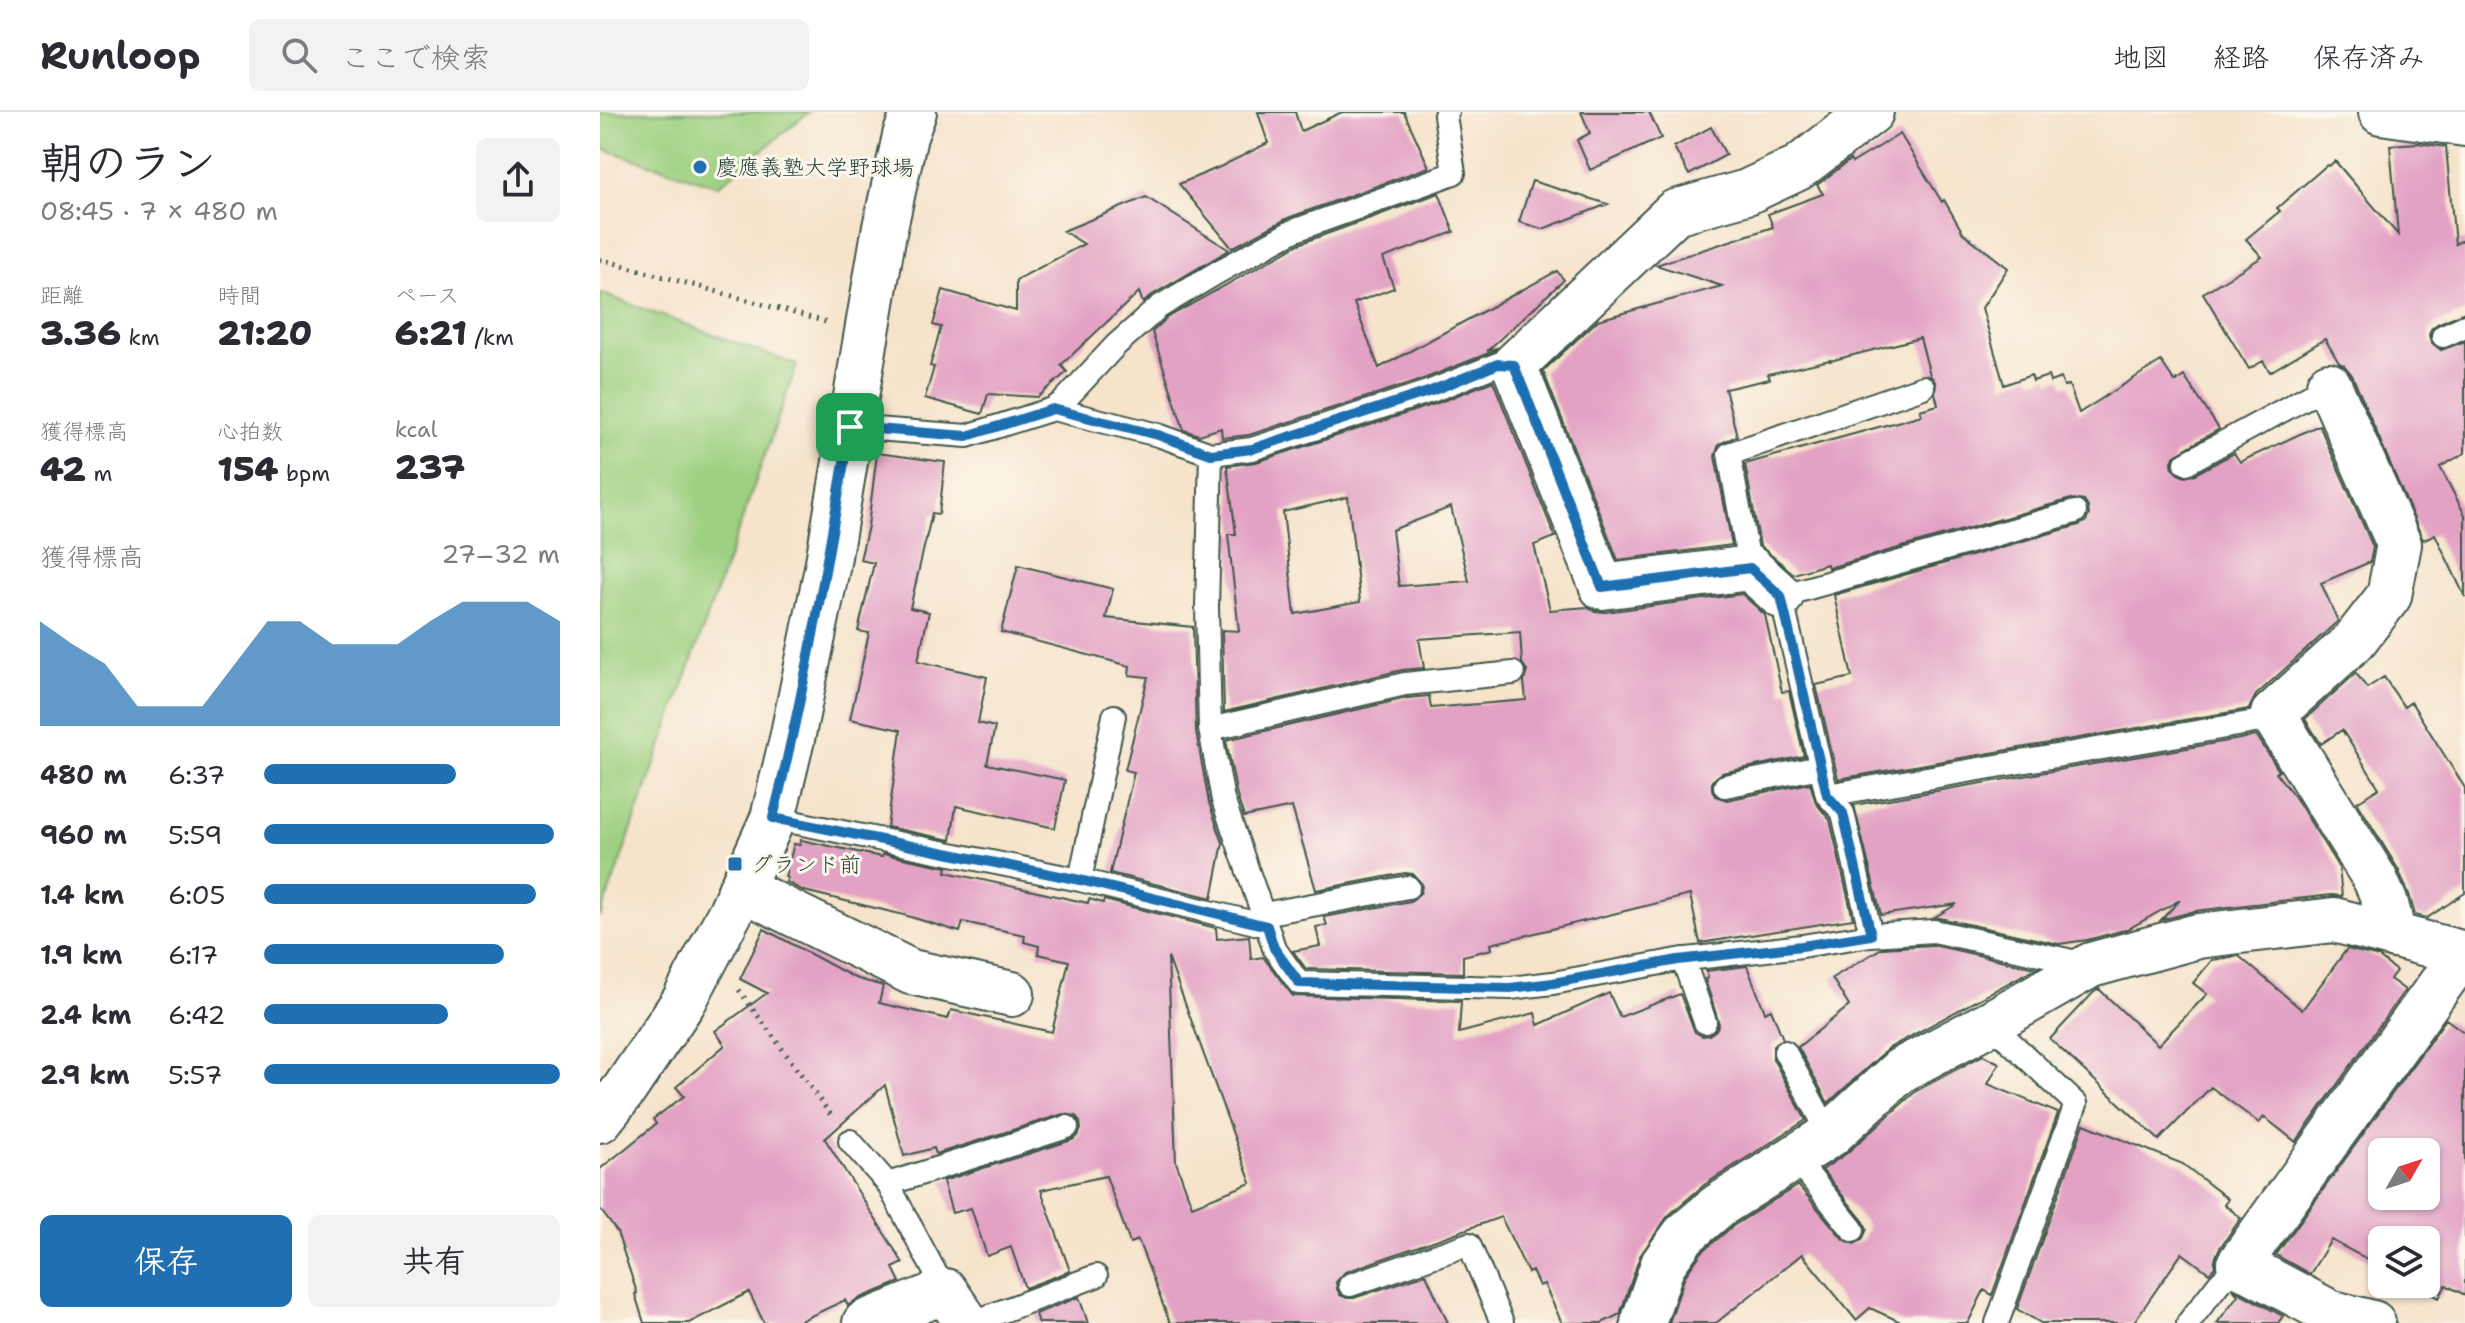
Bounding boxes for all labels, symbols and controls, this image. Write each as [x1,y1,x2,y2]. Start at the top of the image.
search box [249,19,809,91]
text: Runloop [40,30,201,81]
icon: search [277,33,321,77]
text: ここで検索 [341,37,491,78]
text: 地図 [2113,38,2169,76]
text: 経路 [2213,38,2269,76]
text: 保存済み [2313,38,2425,76]
text: 朝のラン [40,133,216,192]
button: share [476,138,560,222]
place label: 慶應義塾大学野球場 [716,153,914,182]
marker: 慶應義塾大学野球場 [691,158,709,176]
text: 08:45 · 7 × 480 m [40,193,278,228]
text: 距離 [40,281,84,310]
text: 時間 [217,281,261,310]
text: ペース [395,281,459,310]
text: 3.36 [40,310,121,356]
text: 21:20 [217,310,312,356]
text: 6:21 [395,310,467,356]
text: km [121,323,160,352]
text: /km [467,323,514,352]
pin [816,393,884,461]
icon: arrive [828,405,872,449]
text: kcal [395,415,437,444]
text: 獲得標高 [40,417,128,446]
text: 心拍数 [217,417,283,446]
text: 237 [395,444,465,490]
text: 42 [40,446,86,492]
text: 154 [217,446,278,492]
text: m [86,459,112,488]
text: bpm [278,459,330,488]
text: 27–32 m [441,536,560,571]
text: 獲得標高 [40,539,144,574]
text: 480 m [40,757,127,792]
text: 6:37 [168,757,225,792]
text: 960 m [40,817,127,852]
text: 5:59 [168,817,222,852]
place label: グランド前 [751,850,861,879]
marker: グランド前 [726,855,744,873]
text: 1.4 km [40,877,124,912]
text: 6:05 [168,877,225,912]
text: 1.9 km [40,937,122,972]
text: 6:17 [168,937,218,972]
text: 2.4 km [40,997,131,1032]
text: 6:42 [168,997,225,1032]
text: 2.9 km [40,1057,130,1092]
text: 5:57 [168,1057,222,1092]
north arrow [2368,1138,2440,1210]
map controls [2368,1138,2440,1298]
button: 保存 [40,1215,292,1307]
button: 共有 [308,1215,560,1307]
button: layers [2368,1226,2440,1298]

